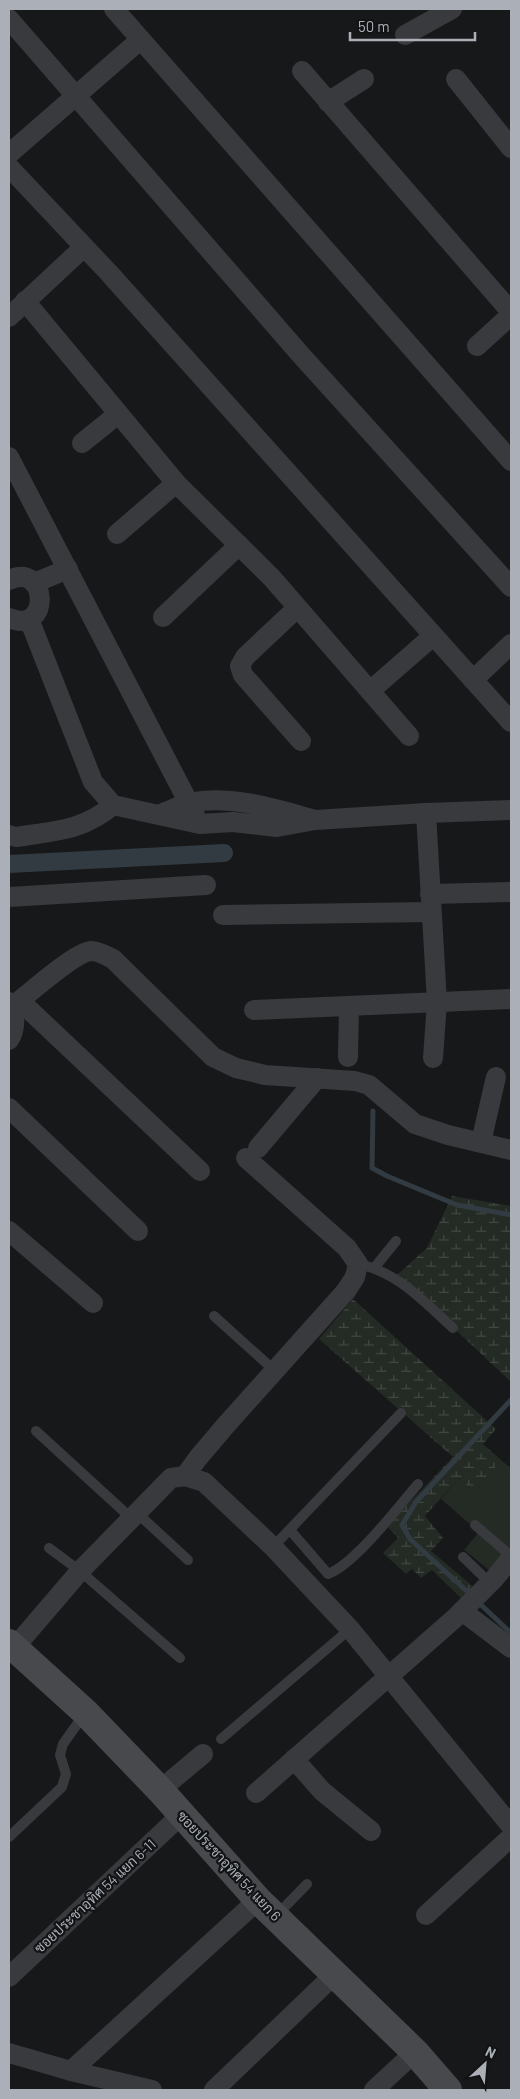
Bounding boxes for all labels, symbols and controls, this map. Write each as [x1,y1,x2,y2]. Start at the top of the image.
scale bar [350,10,475,42]
text: 50 m [358,17,390,35]
street label: ซอยประชาอุทิศ 54 แยก 6 [173,1807,285,1926]
street label: ซอยประชาอุทิศ 54 แยก 6-11 [31,1835,160,1958]
north arrow [460,2039,510,2089]
text: N [483,2042,499,2062]

